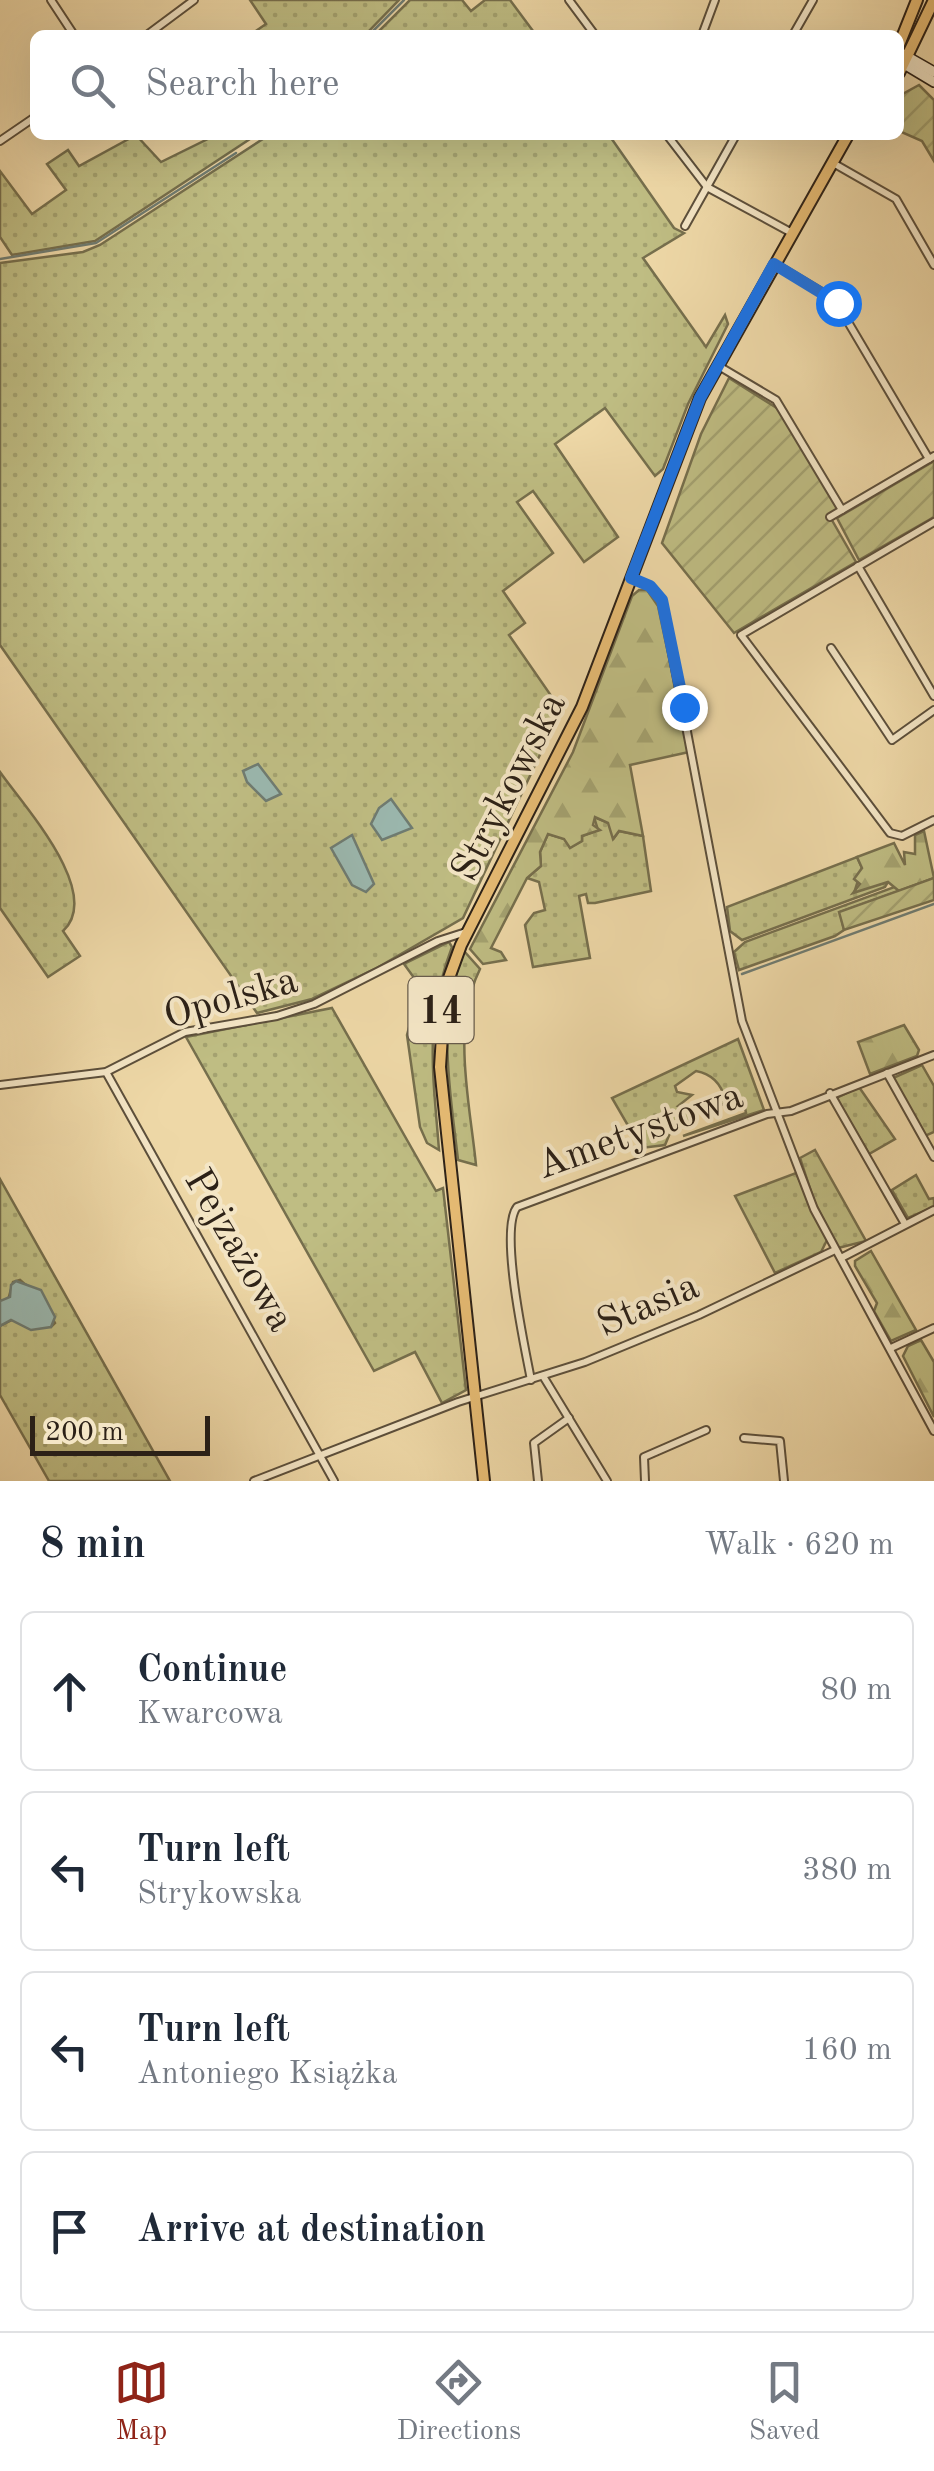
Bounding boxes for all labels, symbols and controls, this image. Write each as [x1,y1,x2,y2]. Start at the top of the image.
search box [30,30,904,140]
icon: search [65,58,120,113]
text: Search here [145,66,340,104]
route start [816,281,862,327]
route end [662,685,708,731]
street label: Strykowska [446,687,575,888]
street label: Opolska [160,962,303,1038]
road number: 14 [408,977,474,1043]
street label: Ametystowa [532,1077,749,1188]
street label: Pejzażowa [175,1163,300,1339]
street label: Stasia [592,1267,706,1346]
scale bar [30,1411,210,1456]
text: 200 m [45,1419,124,1447]
text: 8 min [40,1525,146,1567]
text: Walk · 620 m [704,1530,894,1562]
text: Continue [137,1652,287,1690]
icon: ahead [42,1664,97,1719]
text: 80 m [821,1675,892,1707]
text: Kwarcowa [137,1699,283,1731]
text: Turn left [137,1832,290,1870]
icon: left [42,1844,97,1899]
text: 380 m [802,1855,892,1887]
text: Strykowska [137,1879,301,1911]
text: Turn left [137,2012,290,2050]
icon: left [42,2024,97,2079]
text: 160 m [802,2035,892,2067]
text: Antoniego Książka [137,2059,398,2091]
icon: arrive [42,2204,97,2259]
text: Arrive at destination [137,2212,486,2250]
tab: Map [114,2355,169,2450]
tab: Directions [397,2355,521,2450]
tab: Saved [749,2355,820,2450]

